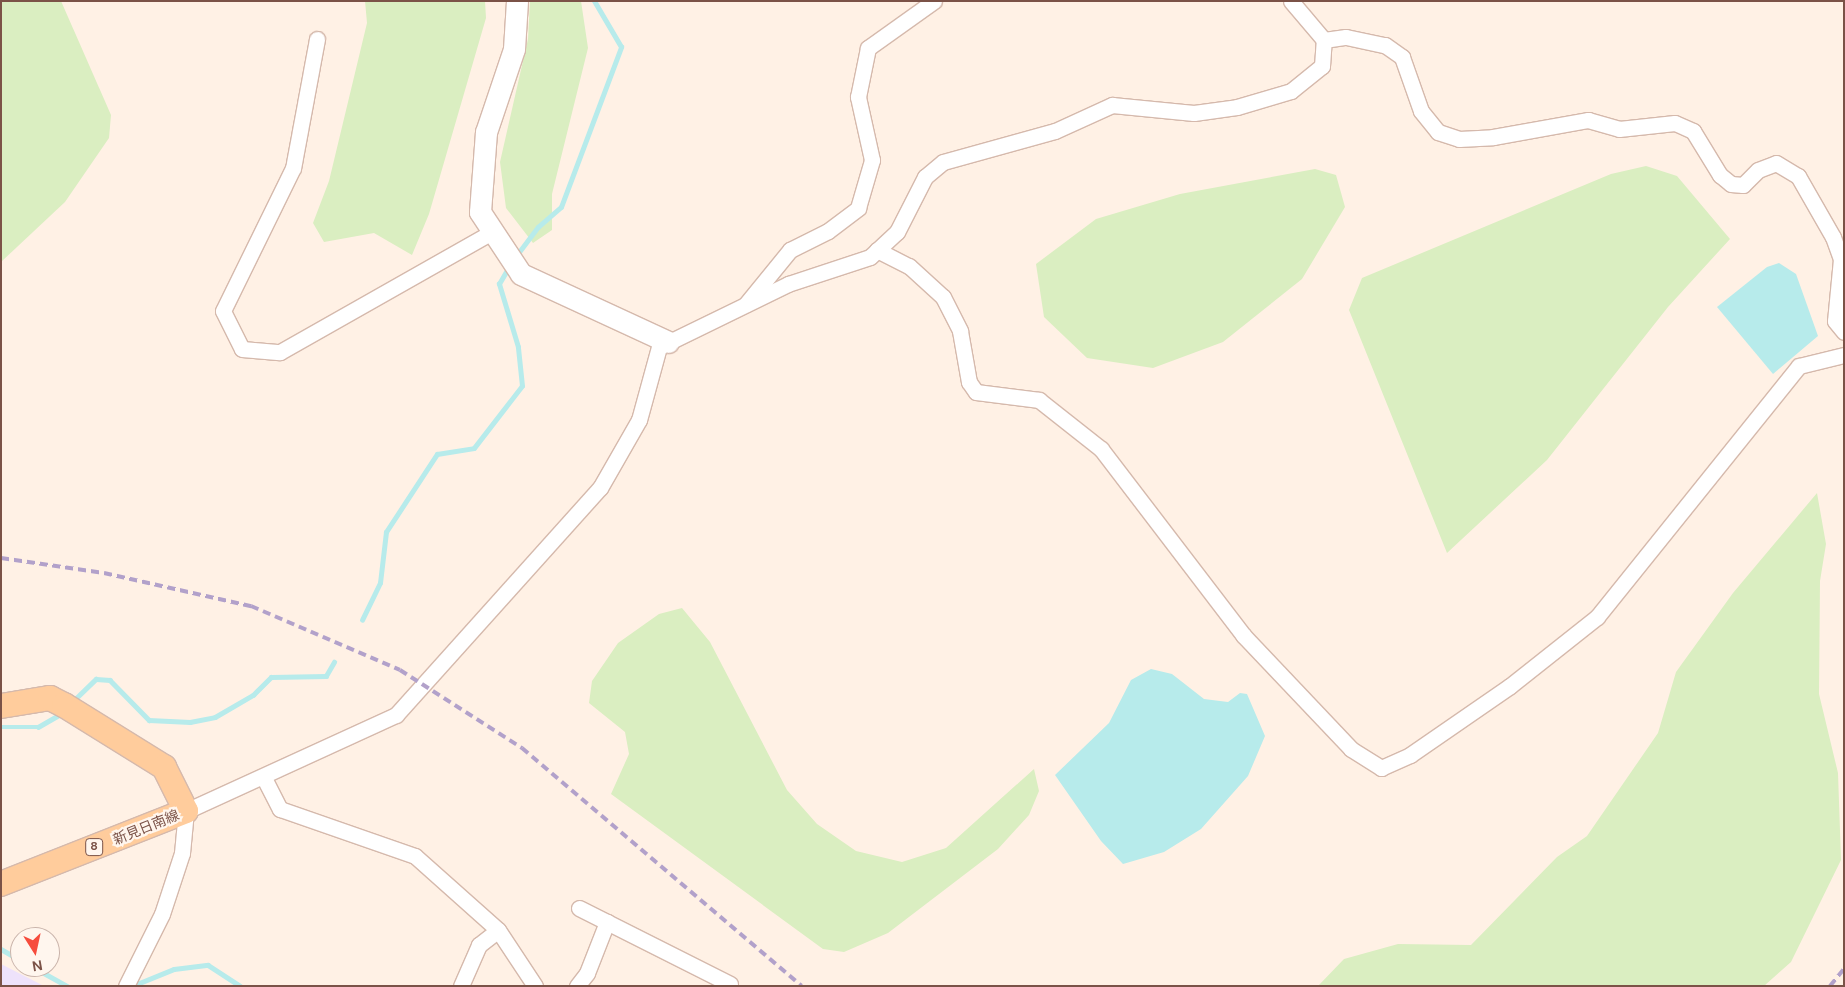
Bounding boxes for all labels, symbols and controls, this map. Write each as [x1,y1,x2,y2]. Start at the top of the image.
street label: 新見日南線 [110,806,182,848]
road number: 8 [84,838,104,856]
north arrow [10,927,60,977]
text: N [31,956,44,976]

